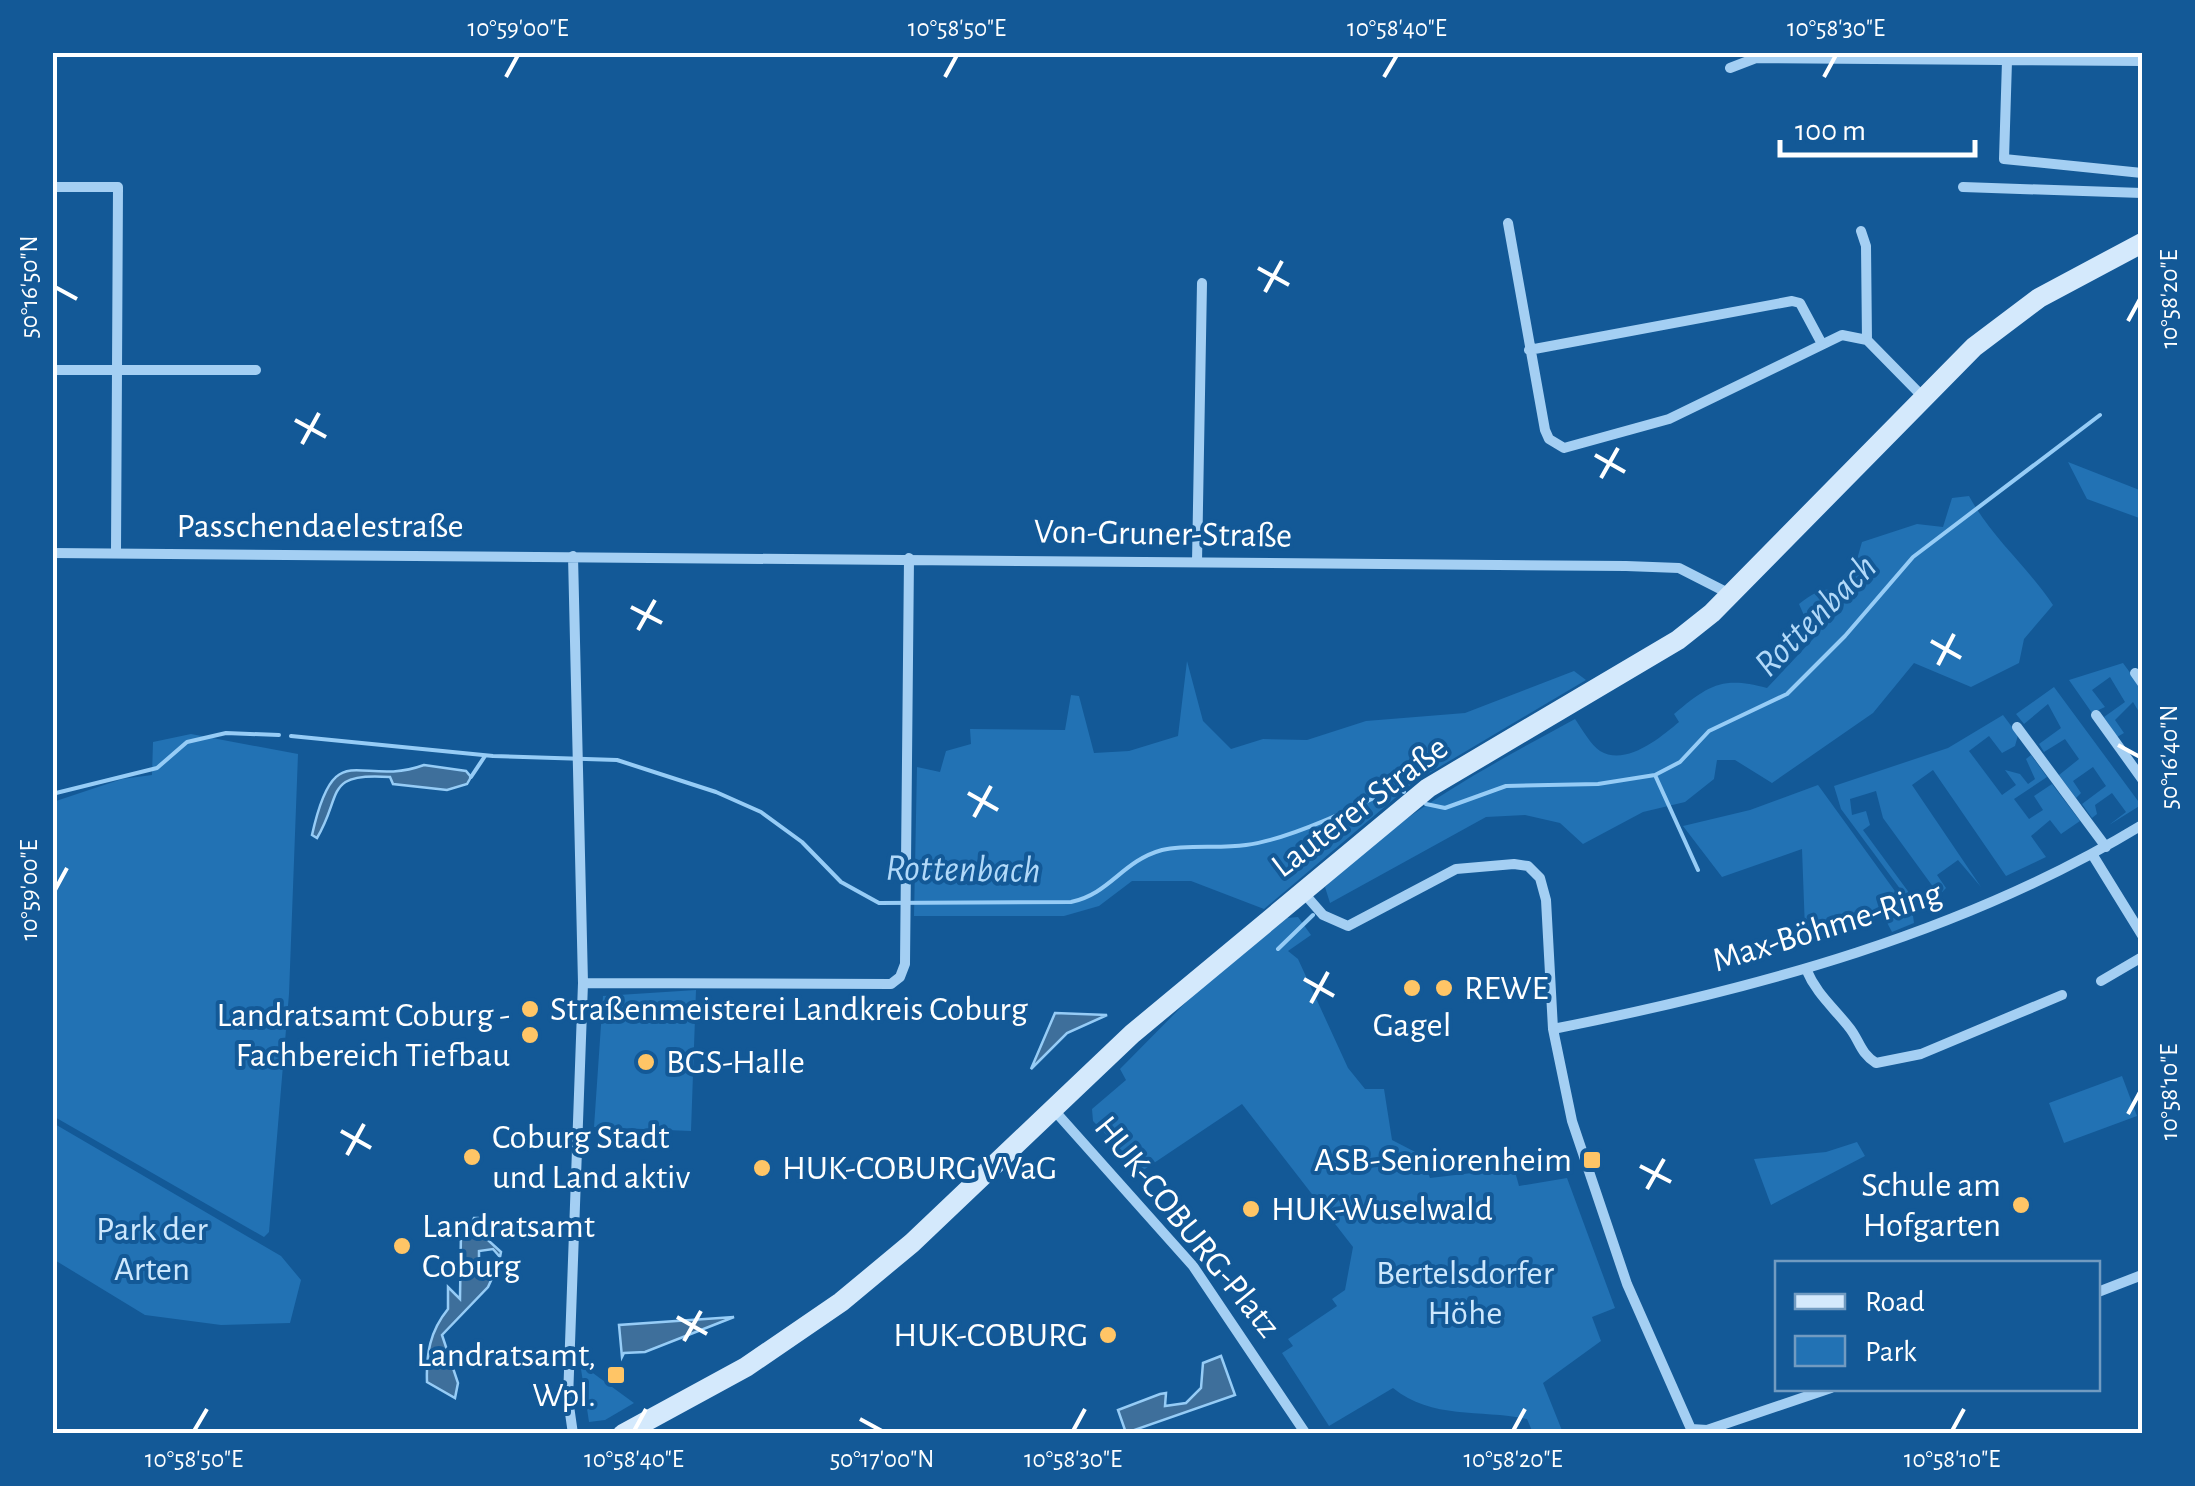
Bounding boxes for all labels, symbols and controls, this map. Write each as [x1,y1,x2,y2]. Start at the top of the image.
text: 10°59'00"E [468,16,568,41]
text: 10°58'50"E [908,16,1006,41]
text: 10°58'40"E [1347,16,1447,41]
text: 10°58'30"E [1787,16,1885,41]
scale bar [1780,95,1975,157]
text: 100 m [1795,116,1866,146]
text: 50°16'50"N [17,235,42,339]
text: 10°58'20"E [2157,249,2182,349]
street label: Passchendaelestraße [176,509,464,544]
street label: Von-Gruner-Straße [1034,514,1292,554]
water label: Rottenbach [1748,548,1884,684]
text: 50°16'40"N [2157,705,2182,809]
street label: Lauterer Straße [1266,730,1454,884]
text: 10°59'00"E [17,840,42,940]
water label: Rottenbach [885,850,1041,890]
street label: Max-Böhme-Ring [1708,876,1946,978]
place label: REWE [1464,971,1549,1006]
marker: Gagel [1401,977,1423,999]
marker: REWE [1433,977,1455,999]
place label: Straßenmeisterei Landkreis Coburg [550,992,1028,1027]
place label: Landratsamt Coburg - Fachbereich Tiefbau [216,998,510,1073]
marker: Straßenmeisterei Landkreis Coburg [519,998,541,1020]
place label: Gagel [1373,1008,1451,1043]
marker: Landratsamt Coburg - Fachbereich Tiefbau [519,1024,541,1046]
text: 10°58'10"E [2157,1044,2182,1140]
place label: BGS-Halle [666,1045,805,1080]
marker: BGS-Halle [635,1051,657,1073]
street label: HUK-COBURG-Platz [1087,1110,1287,1344]
place label: Coburg Stadt und Land aktiv [492,1120,691,1195]
place label: ASB-Seniorenheim [1314,1143,1572,1178]
marker: Coburg Stadt und Land aktiv [461,1146,483,1168]
marker: ASB-Seniorenheim [1581,1149,1603,1171]
place label: HUK-COBURG VVaG [782,1151,1057,1186]
marker: HUK-COBURG VVaG [751,1157,773,1179]
place label: Schule am Hofgarten [1861,1168,2001,1243]
place label: HUK-Wuselwald [1271,1192,1493,1227]
marker: Schule am Hofgarten [2010,1194,2032,1216]
marker: HUK-Wuselwald [1240,1198,1262,1220]
place label: Landratsamt Coburg [422,1209,595,1284]
park label: Park der Arten [96,1212,209,1287]
marker: Landratsamt Coburg [391,1235,413,1257]
park label: Bertelsdorfer Höhe [1376,1256,1555,1331]
legend [1775,1261,2100,1391]
text: Road [1865,1287,1925,1317]
place label: HUK-COBURG [893,1318,1088,1353]
marker: HUK-COBURG [1097,1324,1119,1346]
text: Park [1865,1337,1917,1367]
place label: Landratsamt, Wpl. [416,1338,596,1413]
marker: Landratsamt, Wpl. [605,1364,627,1386]
text: 10°58'50"E [145,1447,243,1472]
text: 10°58'40"E [584,1447,684,1472]
text: 50°17'00"N [830,1447,934,1472]
text: 10°58'30"E [1024,1447,1122,1472]
text: 10°58'20"E [1463,1447,1563,1472]
text: 10°58'10"E [1904,1447,2000,1472]

